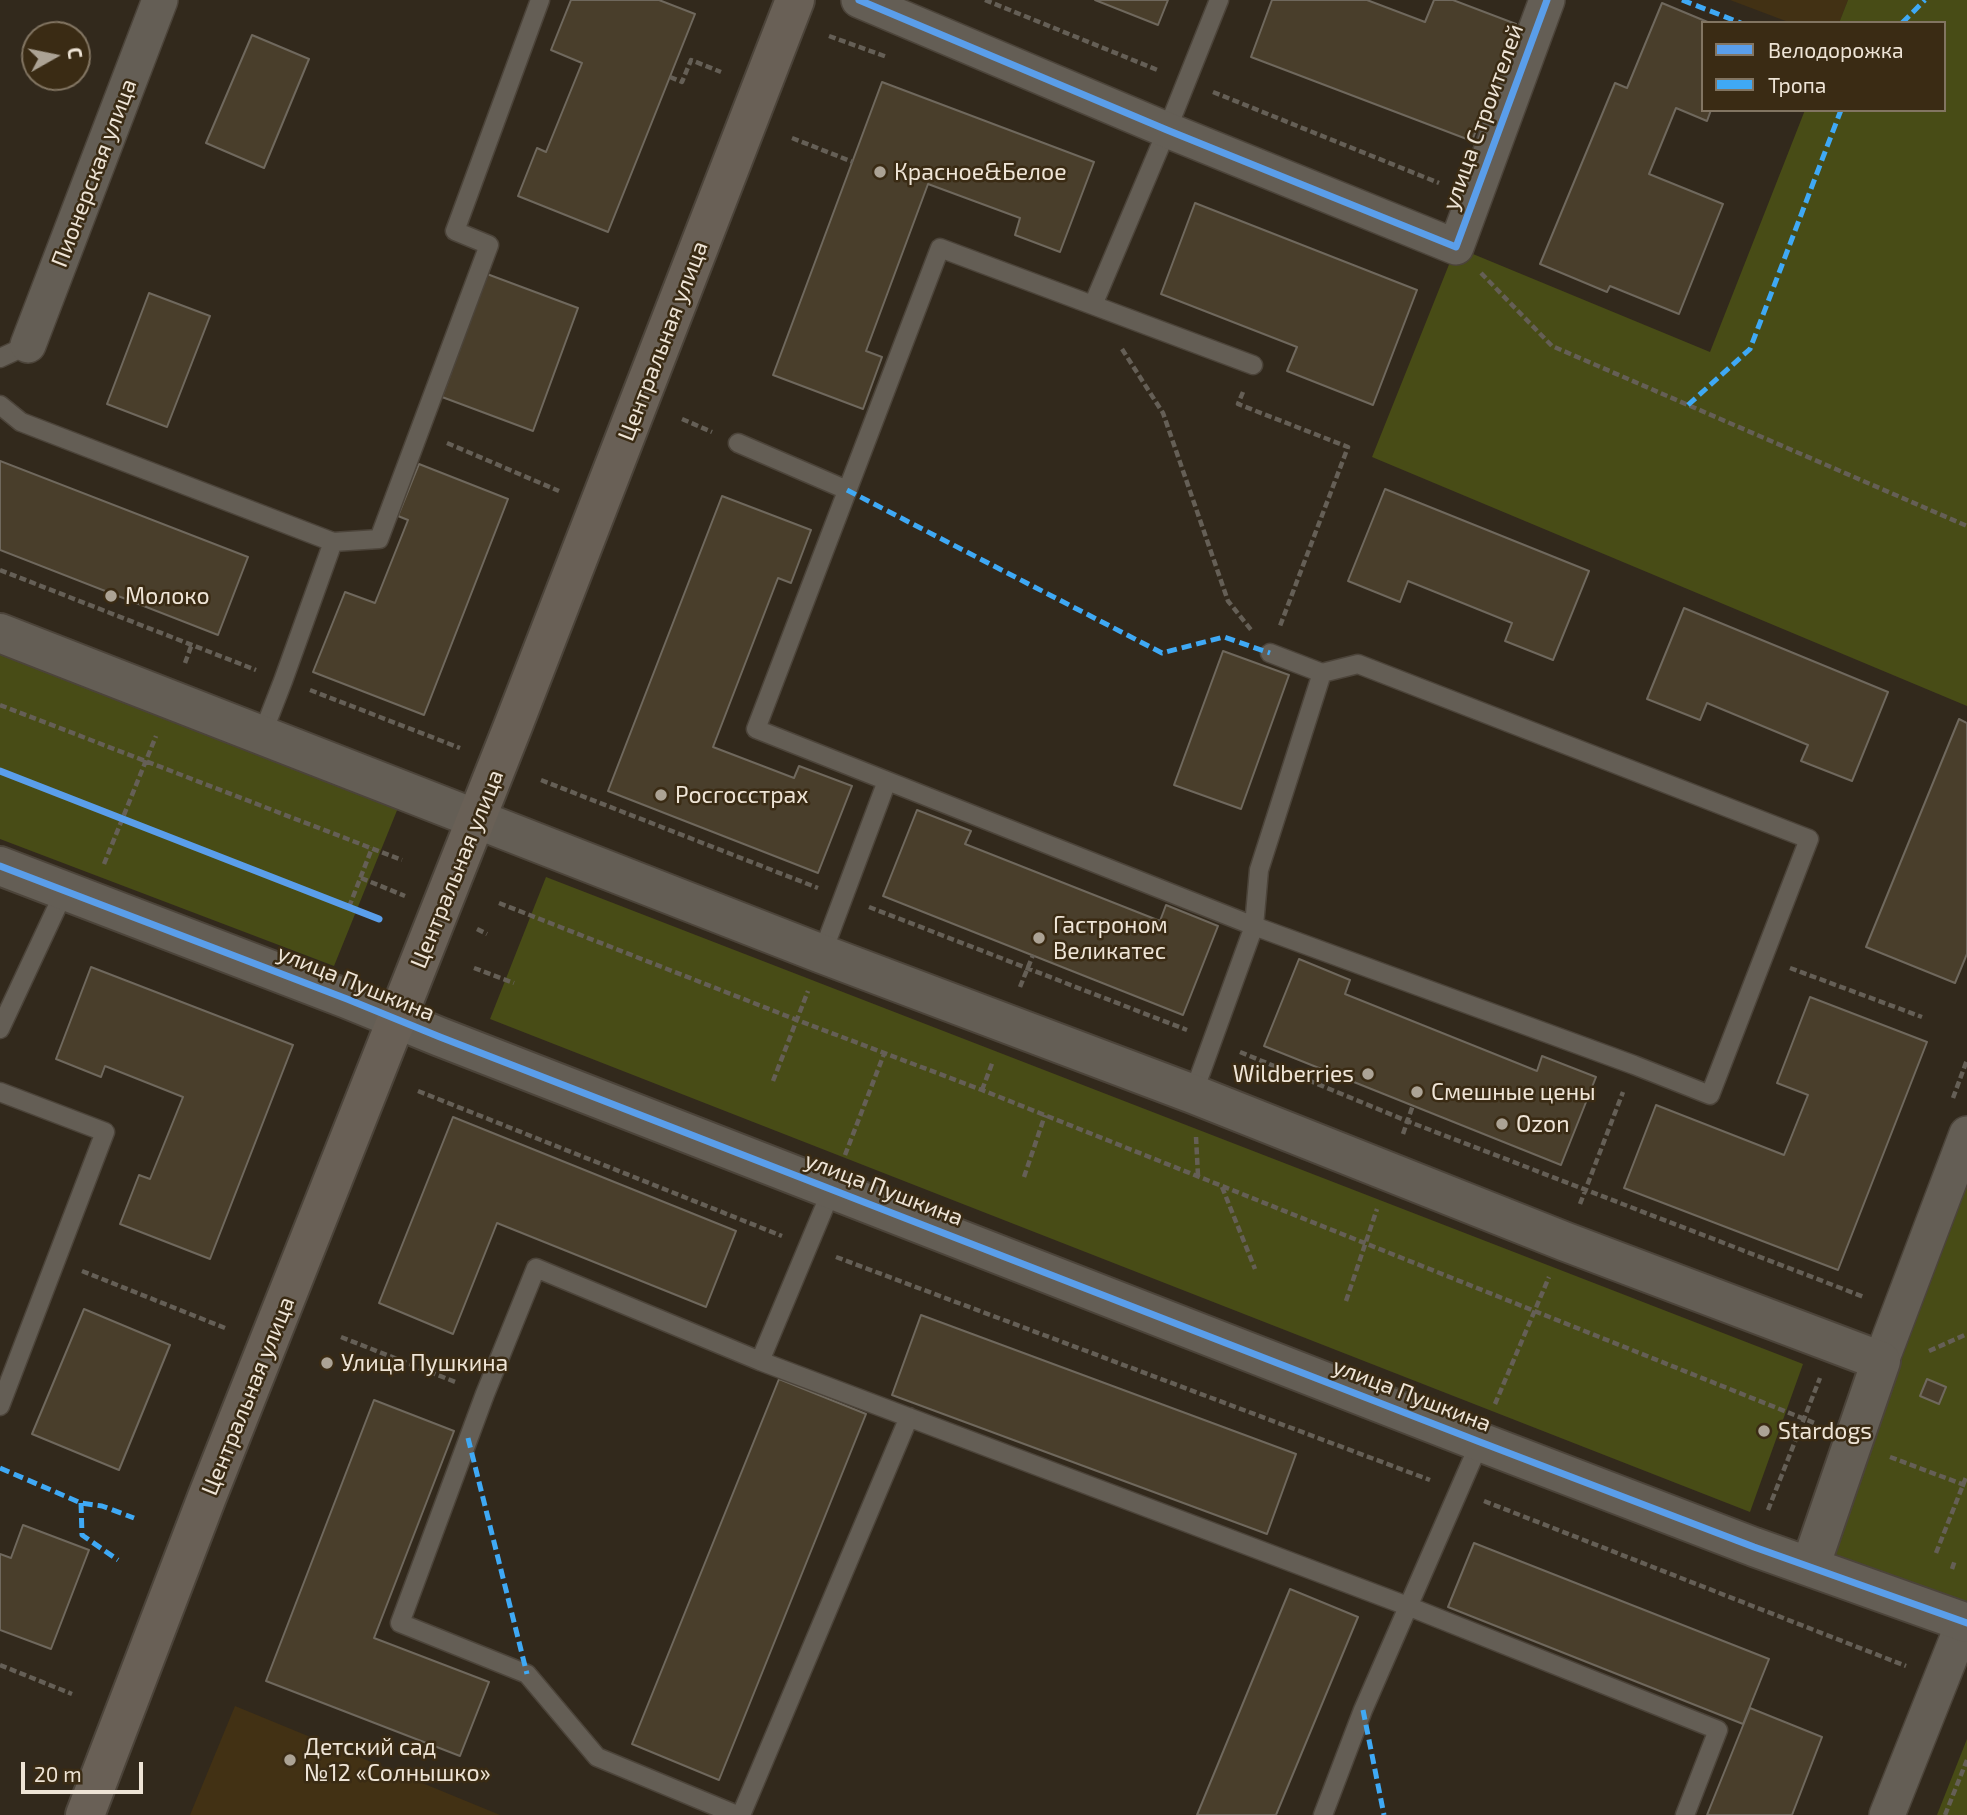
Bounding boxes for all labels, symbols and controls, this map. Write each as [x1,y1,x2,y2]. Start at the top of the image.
street label: улица Строителей [1436,20,1530,214]
north arrow [21,21,91,91]
legend [1701,21,1946,112]
text: Велодорожка [1768,37,1904,62]
text: С [63,46,87,60]
text: Тропа [1768,72,1826,97]
street label: Пионерская улица [45,75,143,271]
place label: Красное&Белое [894,158,1067,186]
marker: Красное&Белое [872,164,888,180]
street label: Центральная улица [612,237,714,445]
place label: Moлоко [125,582,210,610]
marker: Moлоко [103,588,119,604]
street label: Центральная улица [405,766,509,972]
place label: Росгосстрах [675,781,808,809]
marker: Росгосстрах [653,787,669,803]
place label: Гастроном Великатес [1053,911,1168,965]
marker: Гастроном Великатес [1031,930,1047,946]
street label: улица Пушкина [273,939,439,1027]
place label: Wildberries [1233,1060,1354,1088]
marker: Wildberries [1360,1066,1376,1082]
place label: Смешные цены [1431,1078,1596,1106]
marker: Смешные цены [1409,1084,1425,1100]
place label: Ozon [1516,1110,1569,1138]
marker: Ozon [1494,1116,1510,1132]
street label: улица Пушкина [801,1146,967,1232]
street label: Центральная улица [196,1293,300,1499]
place label: Улица Пушкина [341,1349,508,1377]
street label: улица Пушкина [1329,1352,1495,1438]
marker: Улица Пушкина [319,1355,335,1371]
place label: Stardogs [1778,1417,1872,1445]
marker: Stardogs [1756,1423,1772,1439]
place label: Детский сад №12 «Солнышко» [304,1733,491,1787]
scale bar [24,1748,147,1792]
marker: Детский сад №12 «Солнышко» [282,1752,298,1768]
text: 20 m [34,1761,82,1786]

